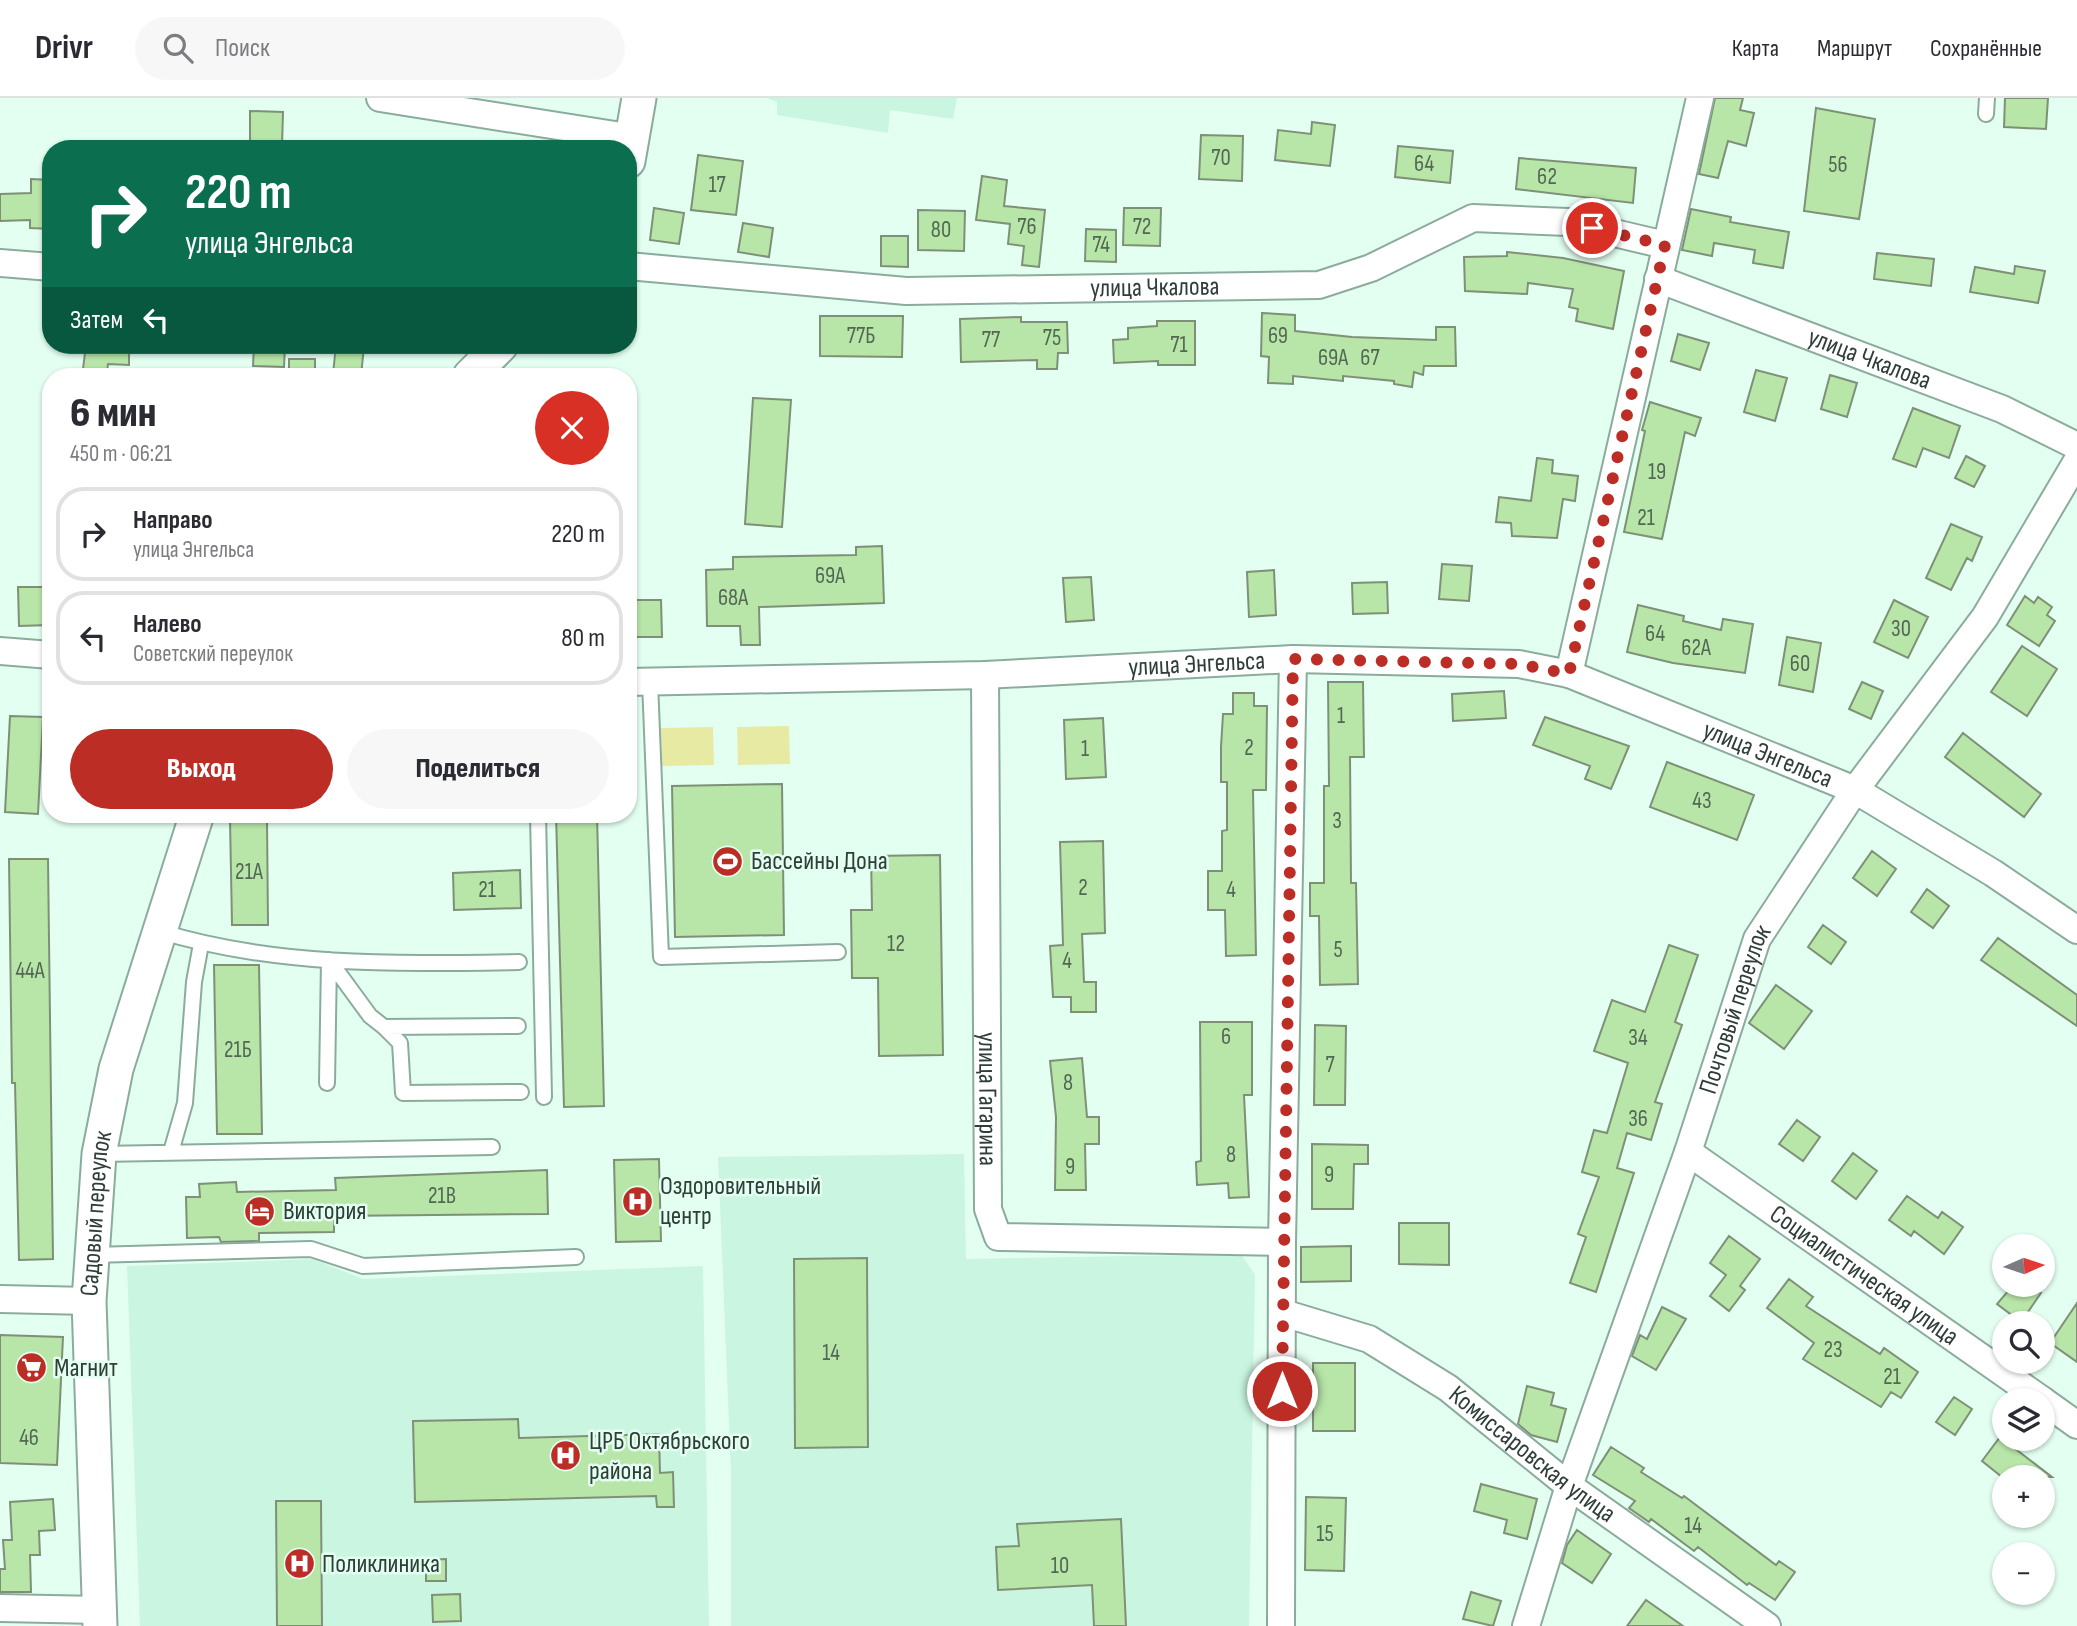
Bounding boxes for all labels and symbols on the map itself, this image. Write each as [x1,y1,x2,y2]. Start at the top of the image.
house number: 70 [1211,144,1231,172]
house number: 64 [1414,150,1434,178]
house number: 56 [1828,151,1848,179]
house number: 62 [1537,163,1557,191]
house number: 17 [708,171,726,199]
pin [1562,198,1622,258]
house number: 76 [1017,213,1037,241]
house number: 72 [1133,213,1151,241]
house number: 80 [931,216,951,244]
house number: 74 [1092,231,1110,259]
street label: улица Чкалова [1090,271,1220,304]
house number: 77Б [847,322,875,350]
house number: 69 [1268,322,1288,350]
street label: улица Чкалова [1803,322,1935,396]
house number: 75 [1043,324,1061,352]
house number: 77 [982,326,1000,354]
house number: 71 [1170,331,1188,359]
house number: 69А [1318,344,1348,372]
house number: 67 [1360,344,1380,372]
house number: 19 [1648,458,1666,486]
house number: 21 [1637,504,1655,532]
house number: 69А [815,562,845,590]
house number: 68А [718,584,748,612]
house number: 30 [1891,615,1911,643]
house number: 64 [1645,620,1665,648]
house number: 62А [1681,634,1711,662]
street label: улица Энгельса [1127,645,1266,683]
house number: 60 [1790,650,1810,678]
house number: 1 [1337,702,1345,730]
street label: улица Энгельса [1698,715,1837,795]
house number: 2 [1244,734,1254,762]
house number: 1 [1081,735,1089,763]
house number: 43 [1692,787,1712,815]
house number: 3 [1332,807,1342,835]
sports icon: Бассейны Дона [711,844,745,878]
place label: Бассейны Дона [751,846,888,877]
house number: 21А [235,858,263,886]
house number: 2 [1078,874,1088,902]
house number: 21 [478,876,496,904]
house number: 4 [1226,876,1236,904]
street label: Почтовый переулок [1692,919,1778,1098]
house number: 12 [887,930,905,958]
house number: 5 [1333,936,1343,964]
house number: 4 [1062,947,1072,975]
house number: 44А [15,957,45,985]
house number: 6 [1221,1023,1231,1051]
house number: 34 [1628,1024,1648,1052]
street label: улица Гагарина [972,1032,1003,1166]
house number: 21Б [224,1036,252,1064]
house number: 7 [1325,1051,1335,1079]
house number: 8 [1063,1069,1073,1097]
house number: 36 [1628,1105,1648,1133]
street label: Садовый переулок [74,1128,119,1297]
house number: 8 [1226,1141,1236,1169]
house number: 9 [1065,1153,1075,1181]
house number: 9 [1324,1161,1334,1189]
place label: Оздоровительный центр [660,1171,821,1232]
house number: 21В [428,1182,456,1210]
hospital icon: Оздоровительный центр [620,1184,654,1218]
hotel icon: Виктория [243,1194,277,1228]
place label: Виктория [283,1196,367,1227]
street label: Социалистическая улица [1764,1199,1964,1352]
north arrow [1992,1234,2054,1297]
house number: 23 [1823,1336,1843,1364]
house number: 14 [822,1339,840,1367]
supermarket icon: Магнит [14,1351,48,1385]
place label: Магнит [54,1353,118,1384]
position arrow [1245,1354,1319,1428]
house number: 21 [1883,1363,1901,1391]
street label: Комиссаровская улица [1442,1379,1621,1529]
house number: 46 [19,1424,39,1452]
place label: ЦРБ Октябрьского района [589,1426,750,1487]
hospital icon: ЦРБ Октябрьского района [549,1439,583,1473]
house number: 14 [1684,1512,1702,1540]
house number: 15 [1316,1520,1334,1548]
hospital icon: Поликлиника [282,1547,316,1581]
place label: Поликлиника [322,1549,440,1580]
house number: 10 [1051,1552,1069,1580]

